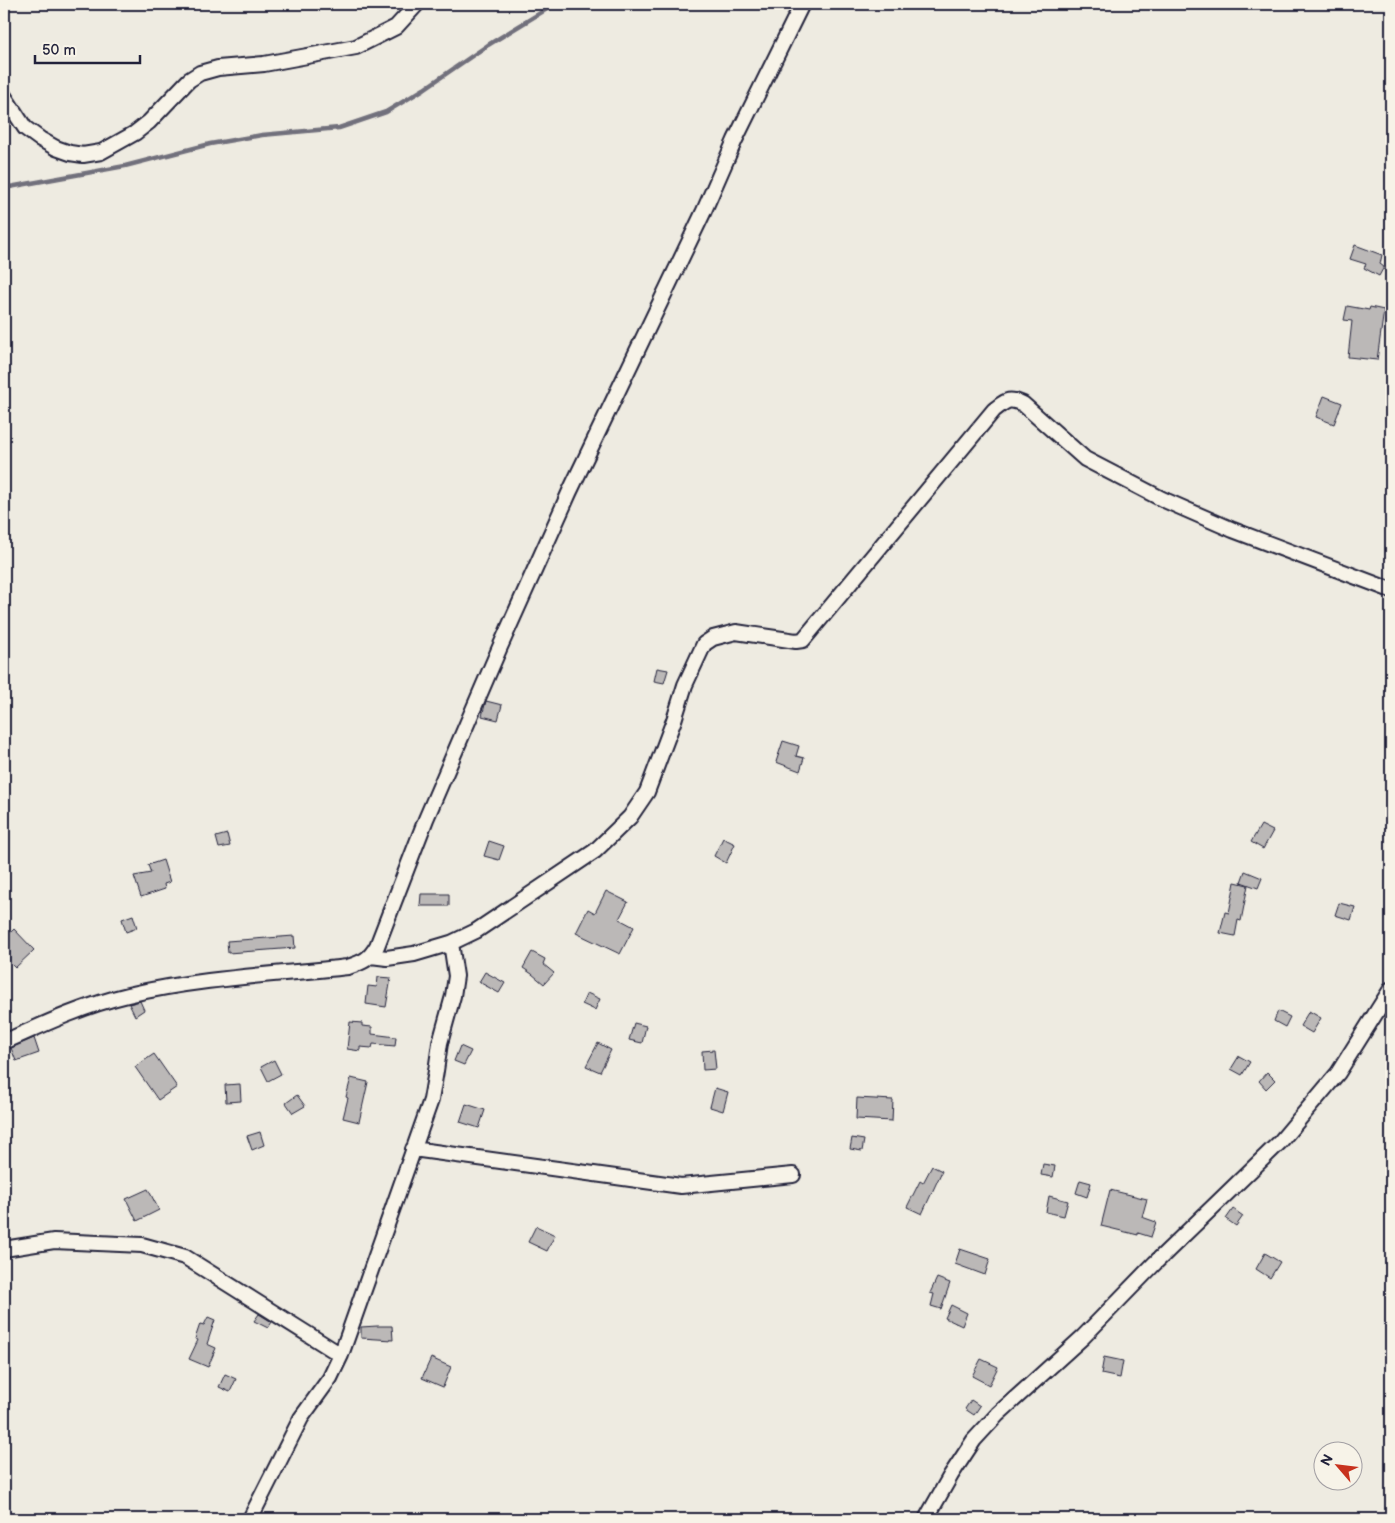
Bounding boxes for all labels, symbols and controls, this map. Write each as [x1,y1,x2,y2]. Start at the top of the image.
scale bar [35,32,140,64]
text: 50 m [42,41,76,60]
north arrow [1312,1440,1362,1490]
text: N [1317,1451,1337,1469]

